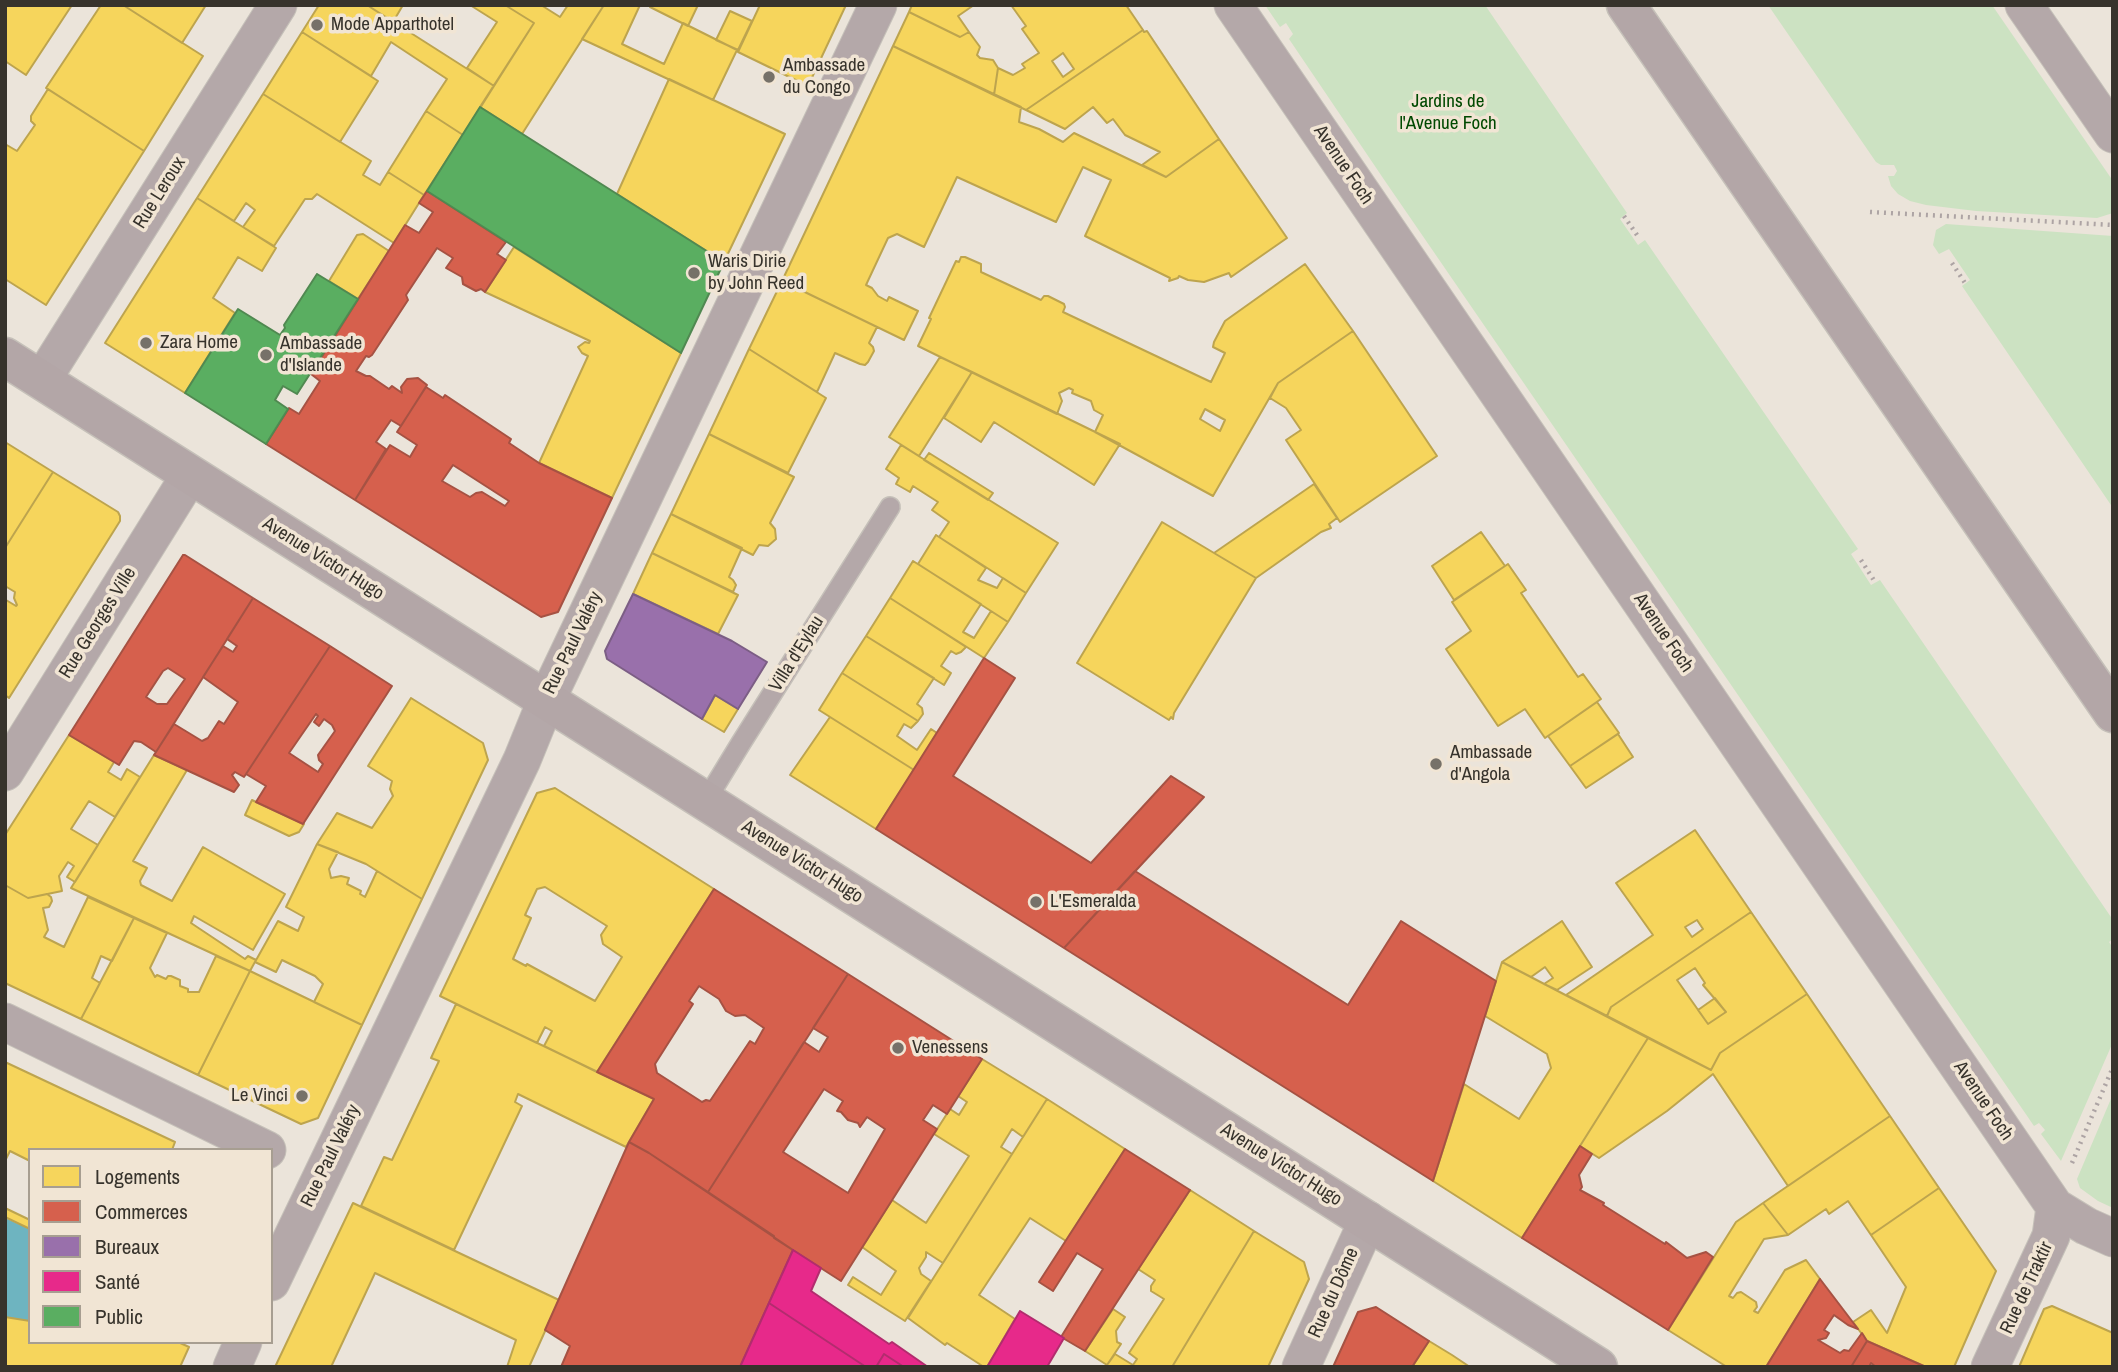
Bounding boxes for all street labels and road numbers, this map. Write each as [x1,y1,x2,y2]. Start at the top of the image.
street label: Avenue Foch [1308,121,1378,209]
street label: Rue Leroux [129,153,191,233]
street label: Avenue Victor Hugo [258,513,388,605]
street label: Rue Georges Ville [55,563,141,683]
street label: Rue Paul Valéry [538,588,608,698]
street label: Avenue Foch [1628,589,1698,677]
street label: Villa d'Eylau [765,612,829,696]
street label: Avenue Victor Hugo [737,816,867,908]
street label: Avenue Foch [1948,1057,2018,1145]
street label: Rue Paul Valéry [296,1101,366,1211]
street label: Avenue Victor Hugo [1216,1119,1346,1211]
street label: Rue de Traktir [1996,1238,2058,1338]
street label: Rue du Dôme [1304,1244,1364,1342]

